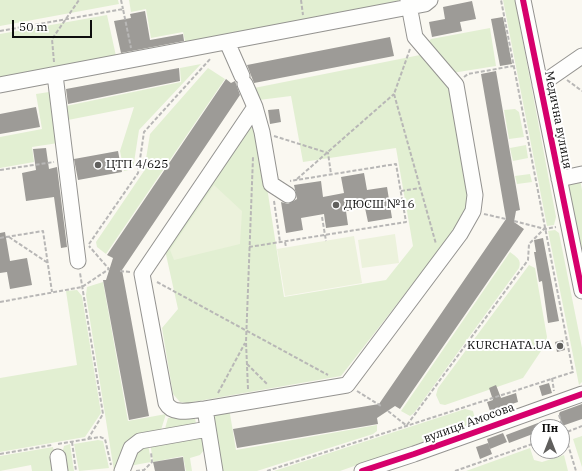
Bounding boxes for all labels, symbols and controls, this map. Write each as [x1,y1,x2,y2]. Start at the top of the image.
scale bar [14,12,94,38]
text: 50 m [19,19,48,34]
street label: Медична вулиця [541,70,575,170]
place label: ЦТП 4/625 [106,158,169,172]
marker: ЦТП 4/625 [93,160,103,170]
place label: ДЮСШ №16 [344,198,415,212]
marker: ДЮСШ №16 [331,200,341,210]
place label: KURCHATA.UA [467,339,552,353]
marker: KURCHATA.UA [555,341,565,351]
street label: вулиця Амосова [422,400,516,446]
north arrow [530,419,570,459]
text: Пн [542,421,558,435]

